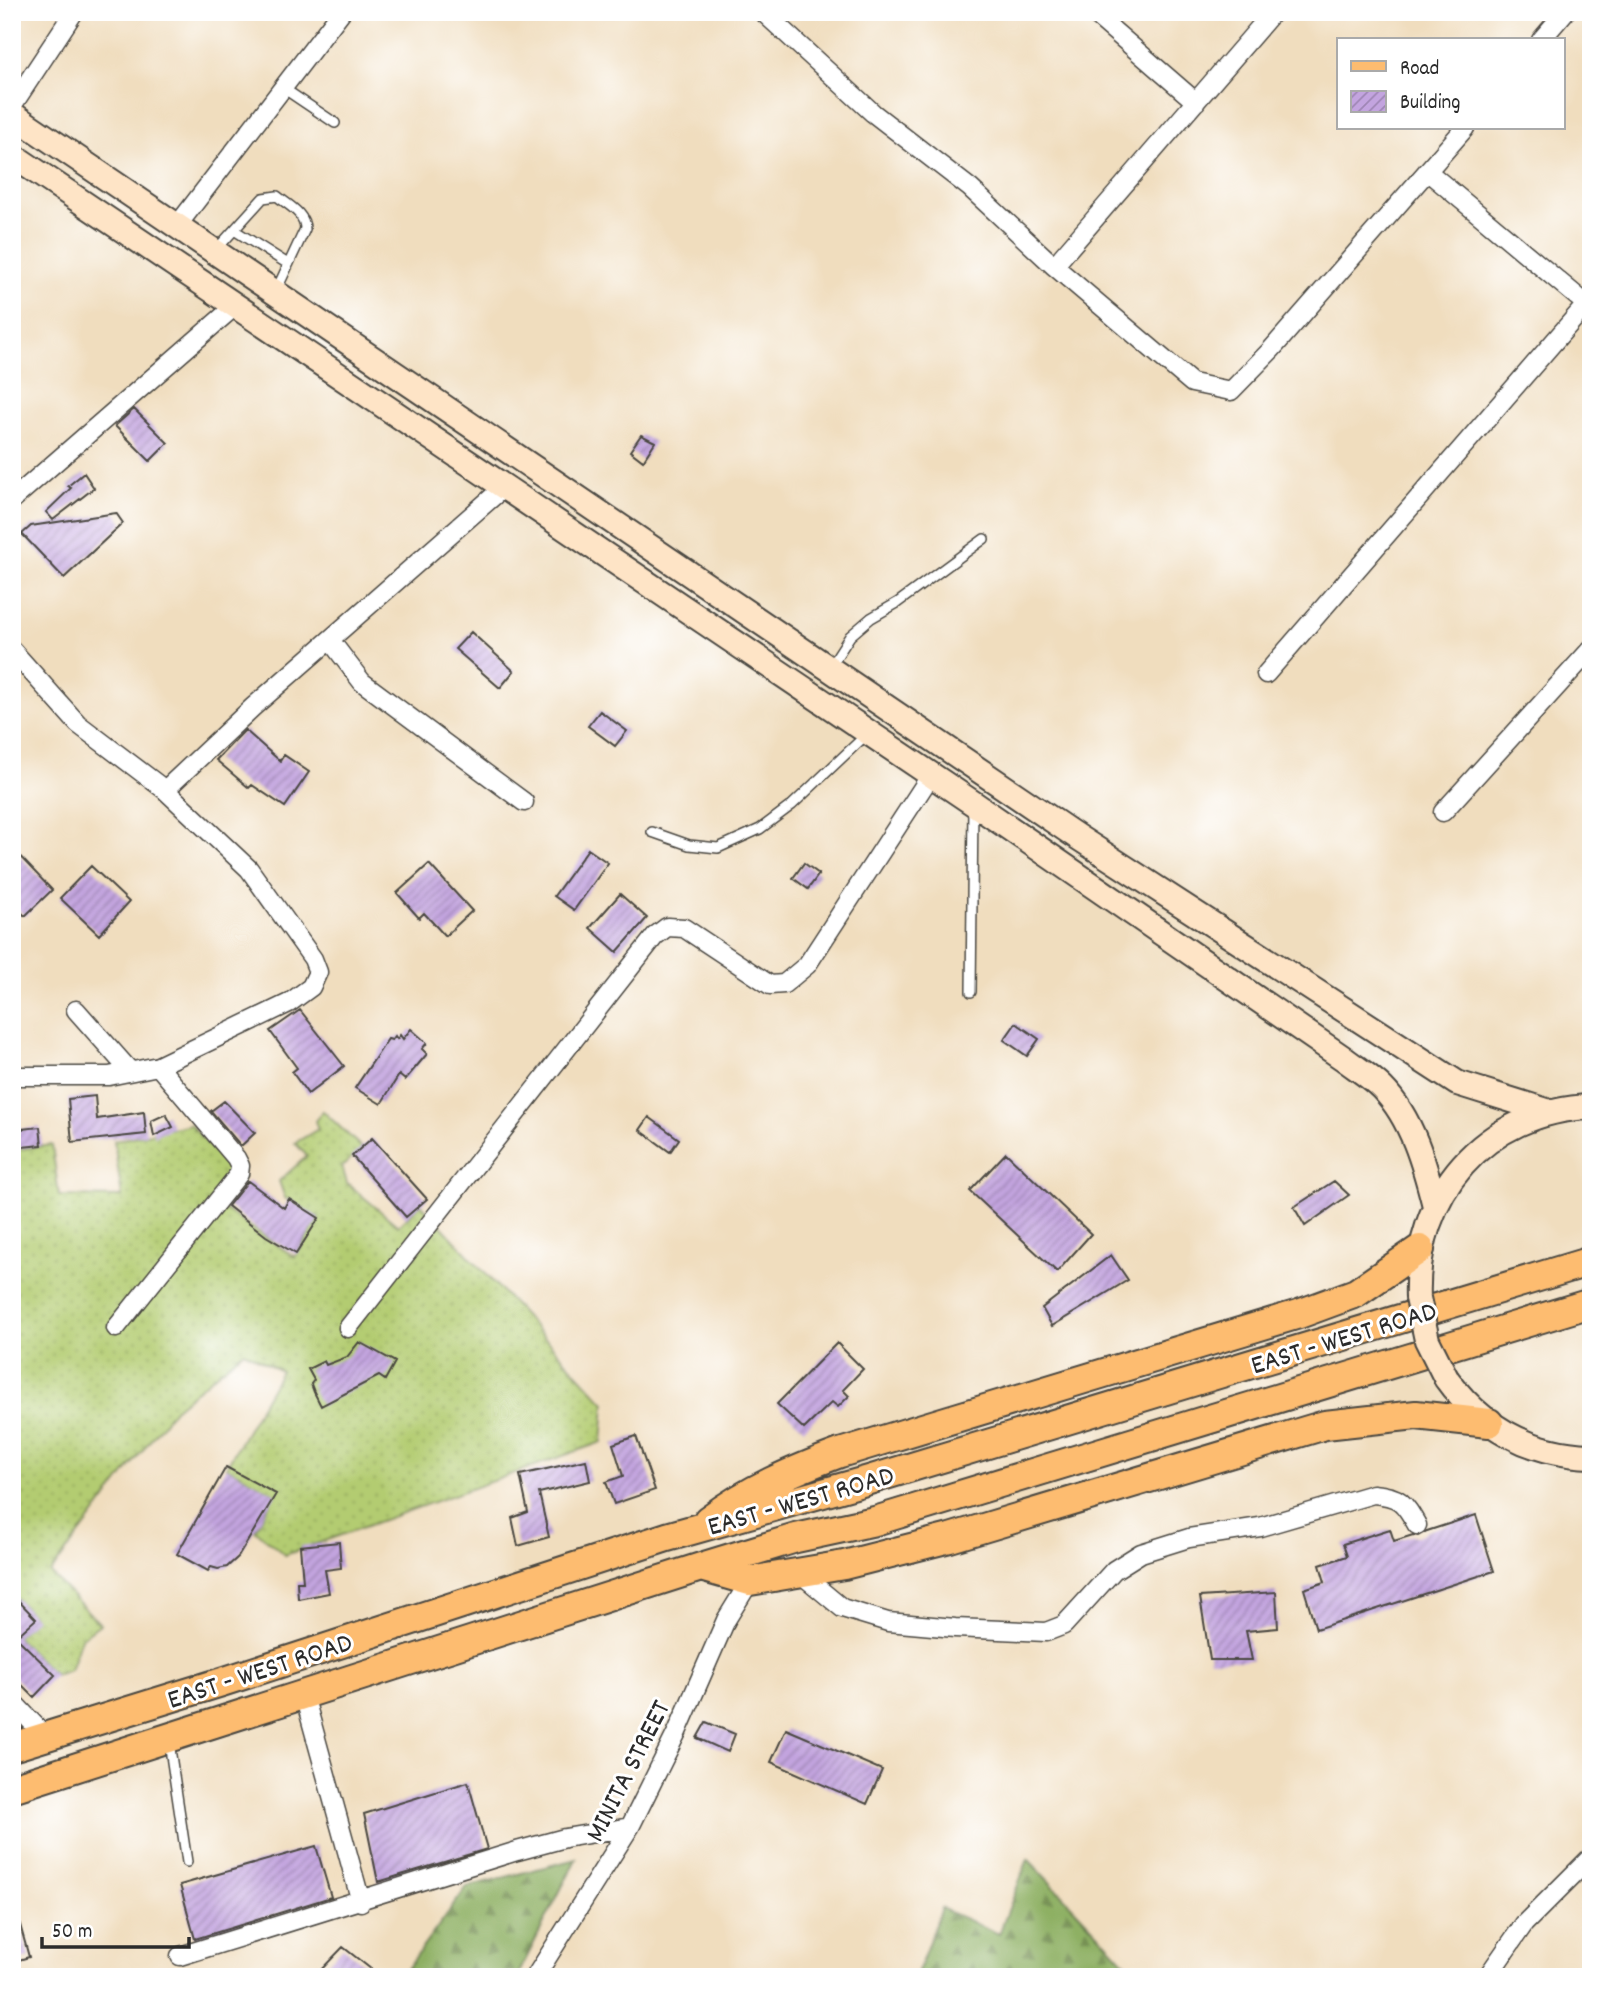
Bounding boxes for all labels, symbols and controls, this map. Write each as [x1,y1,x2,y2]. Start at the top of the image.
legend [1337,38,1564,130]
text: Road [1400,55,1439,85]
text: Building [1400,89,1460,119]
street label: EAST - WEST ROAD [1247,1294,1442,1388]
street label: EAST - WEST ROAD [704,1458,899,1550]
street label: EAST - WEST ROAD [163,1625,358,1722]
street label: MINITA STREET [578,1694,683,1850]
scale bar [42,1905,189,1949]
text: 50 m [52,1918,92,1948]

